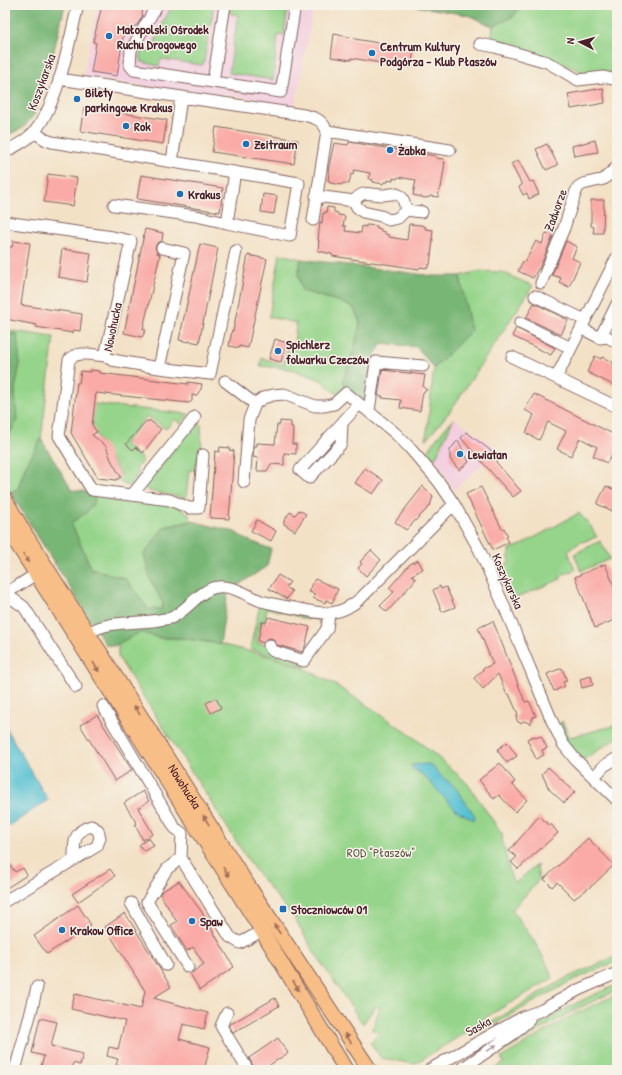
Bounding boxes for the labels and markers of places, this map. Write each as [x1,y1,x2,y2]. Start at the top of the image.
place label: Małopolski Ośrodek Ruchu Drogowego [117,20,209,54]
marker: Małopolski Ośrodek Ruchu Drogowego [104,31,114,41]
place label: Centrum Kultury Podgórza - Klub Płaszów [380,37,496,71]
marker: Centrum Kultury Podgórza - Klub Płaszów [367,48,377,58]
place label: Bilety parkingowe Krakus [85,83,173,117]
marker: Bilety parkingowe Krakus [72,94,82,104]
place label: Rok [134,117,151,135]
marker: Rok [121,121,131,131]
place label: Zeitraum [254,135,297,153]
marker: Zeitraum [241,139,251,149]
place label: Żabka [398,141,426,159]
marker: Żabka [385,145,395,155]
place label: Krakus [188,185,221,203]
marker: Krakus [175,189,185,199]
place label: Spichlerz folwarku Czeczów [286,335,369,368]
marker: Spichlerz folwarku Czeczów [273,346,283,356]
place label: Lewiatan [468,445,508,463]
marker: Lewiatan [455,449,465,459]
place label: Stoczniowców 01 [291,900,367,918]
marker: Stoczniowców 01 [278,904,288,914]
place label: Spaw [200,912,223,931]
marker: Spaw [187,916,197,926]
place label: Krakow Office [70,921,135,939]
marker: Krakow Office [57,925,67,935]

